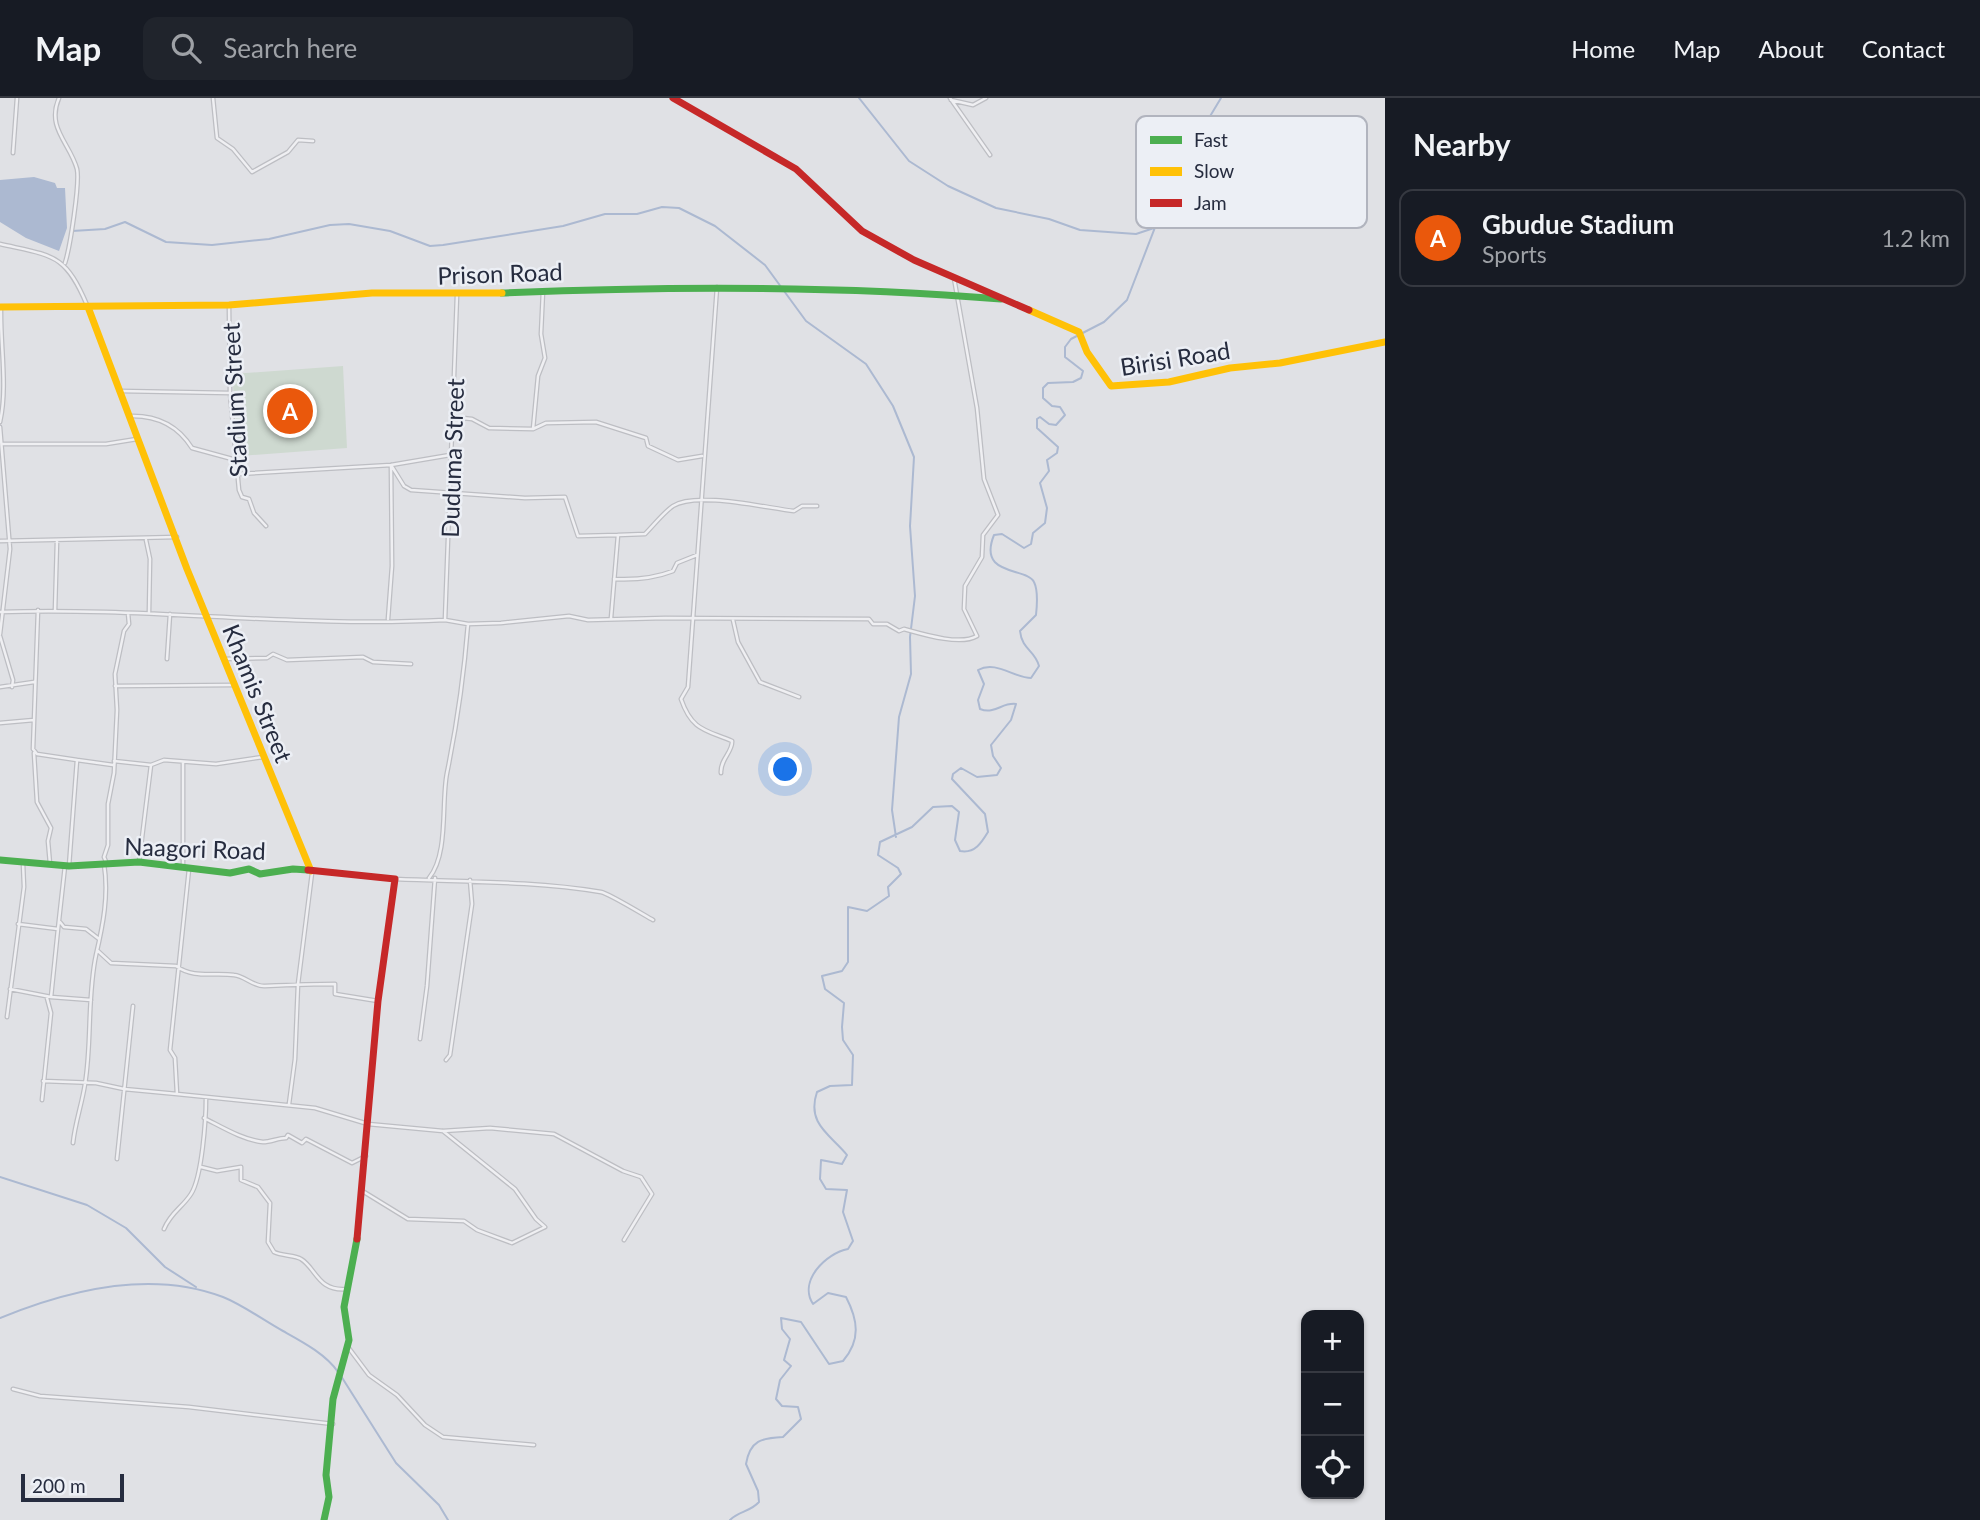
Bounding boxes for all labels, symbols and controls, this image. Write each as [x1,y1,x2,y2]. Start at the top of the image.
search box [143,17,633,80]
text: Map [35,28,101,68]
icon: search [167,29,205,67]
text: Search here [223,32,357,64]
text: Home [1571,34,1635,63]
text: Map [1673,34,1721,63]
text: About [1759,34,1824,63]
text: Contact [1862,34,1945,63]
legend [1136,116,1367,228]
text: Nearby [1413,126,1511,162]
text: Fast [1194,128,1228,151]
text: Slow [1194,159,1234,182]
text: Jam [1194,191,1227,214]
text: Gbudue Stadium [1482,208,1674,240]
text: A [1430,224,1446,252]
text: 1.2 km [1881,224,1950,252]
text: Sports [1482,240,1547,268]
street label: Prison Road [437,256,563,290]
street label: Stadium Street [215,322,253,478]
street label: Birisi Road [1118,335,1232,381]
street label: Duduma Street [435,378,469,538]
pin: A [267,385,313,437]
street label: Khamis Street [217,620,299,767]
your location [768,752,802,786]
street label: Naagori Road [124,831,266,865]
map controls [1301,1310,1364,1499]
button: + [1301,1310,1364,1373]
button: − [1301,1373,1364,1436]
button: locate [1301,1436,1364,1499]
scale bar [21,1471,124,1503]
text: 200 m [32,1474,86,1497]

